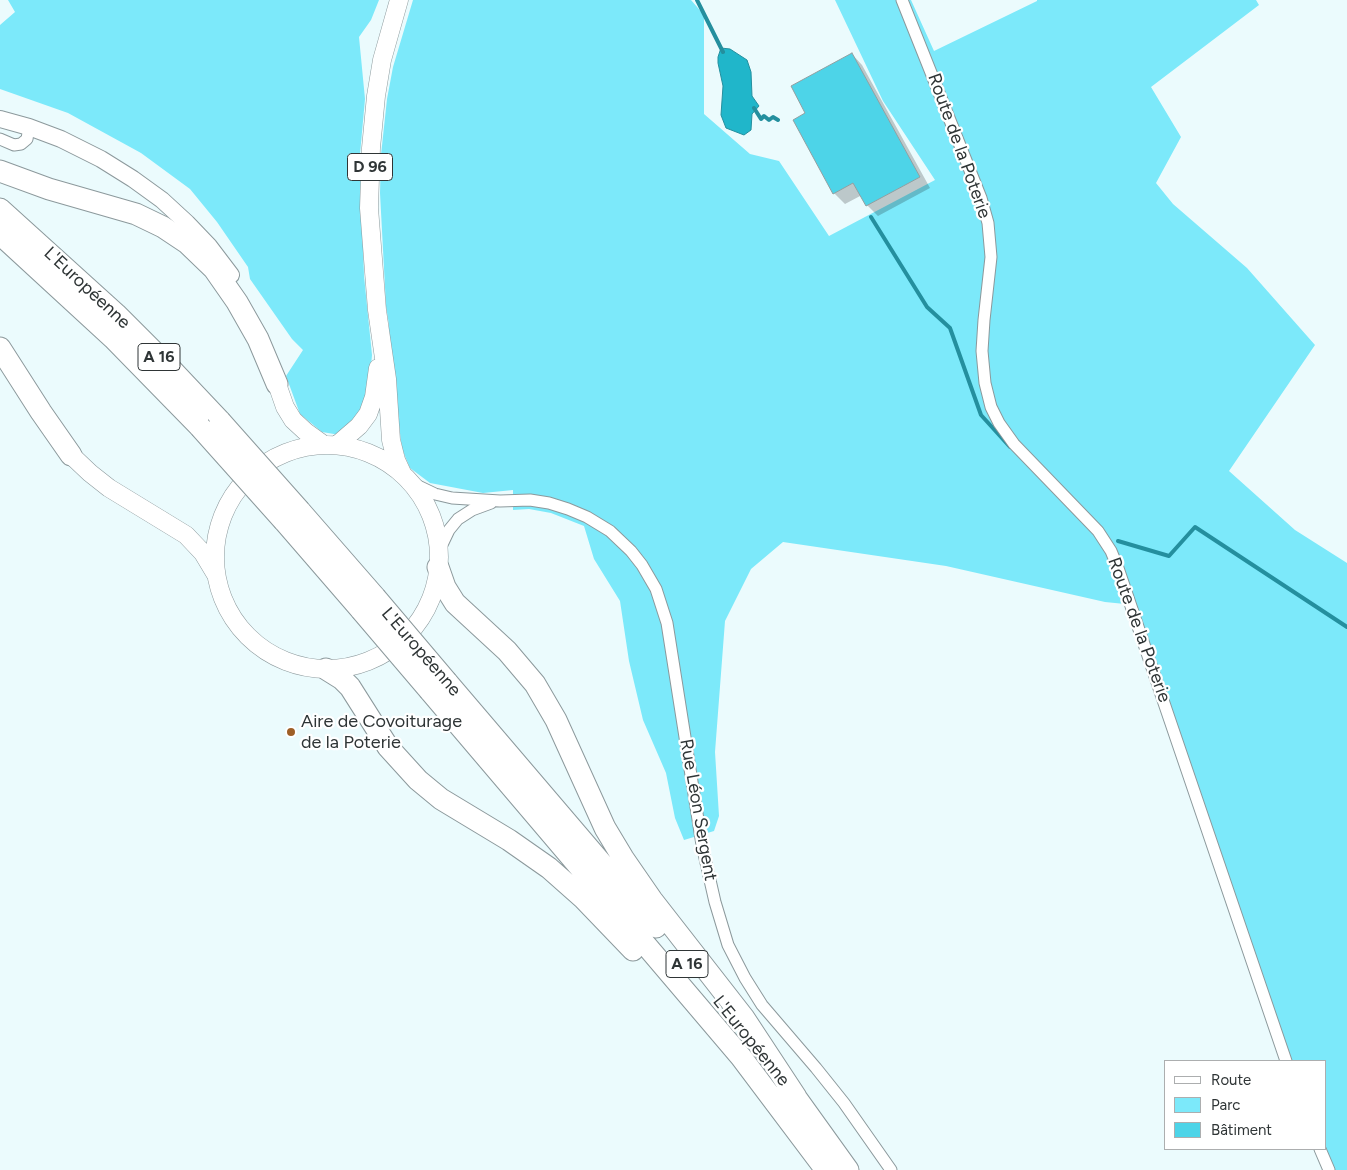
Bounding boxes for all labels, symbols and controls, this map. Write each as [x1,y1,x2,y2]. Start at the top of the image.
street label: Route de la Poterie [923,71,995,221]
road number: D 96 [348,154,392,180]
street label: L'Européenne [39,242,135,334]
road number: A 16 [138,344,180,371]
street label: Route de la Poterie [1103,555,1175,705]
street label: L'Européenne [377,603,465,701]
place label: Aire de Covoiturage de la Poterie [301,711,462,754]
marker: Aire de Covoiturage de la Poterie [285,726,297,738]
street label: Rue Léon Sergent [675,737,721,883]
road number: A 16 [666,951,708,978]
street label: L'Européenne [708,991,794,1091]
legend [1164,1060,1327,1150]
text: Route [1211,1071,1251,1089]
text: Parc [1211,1096,1240,1114]
text: Bâtiment [1211,1121,1272,1139]

